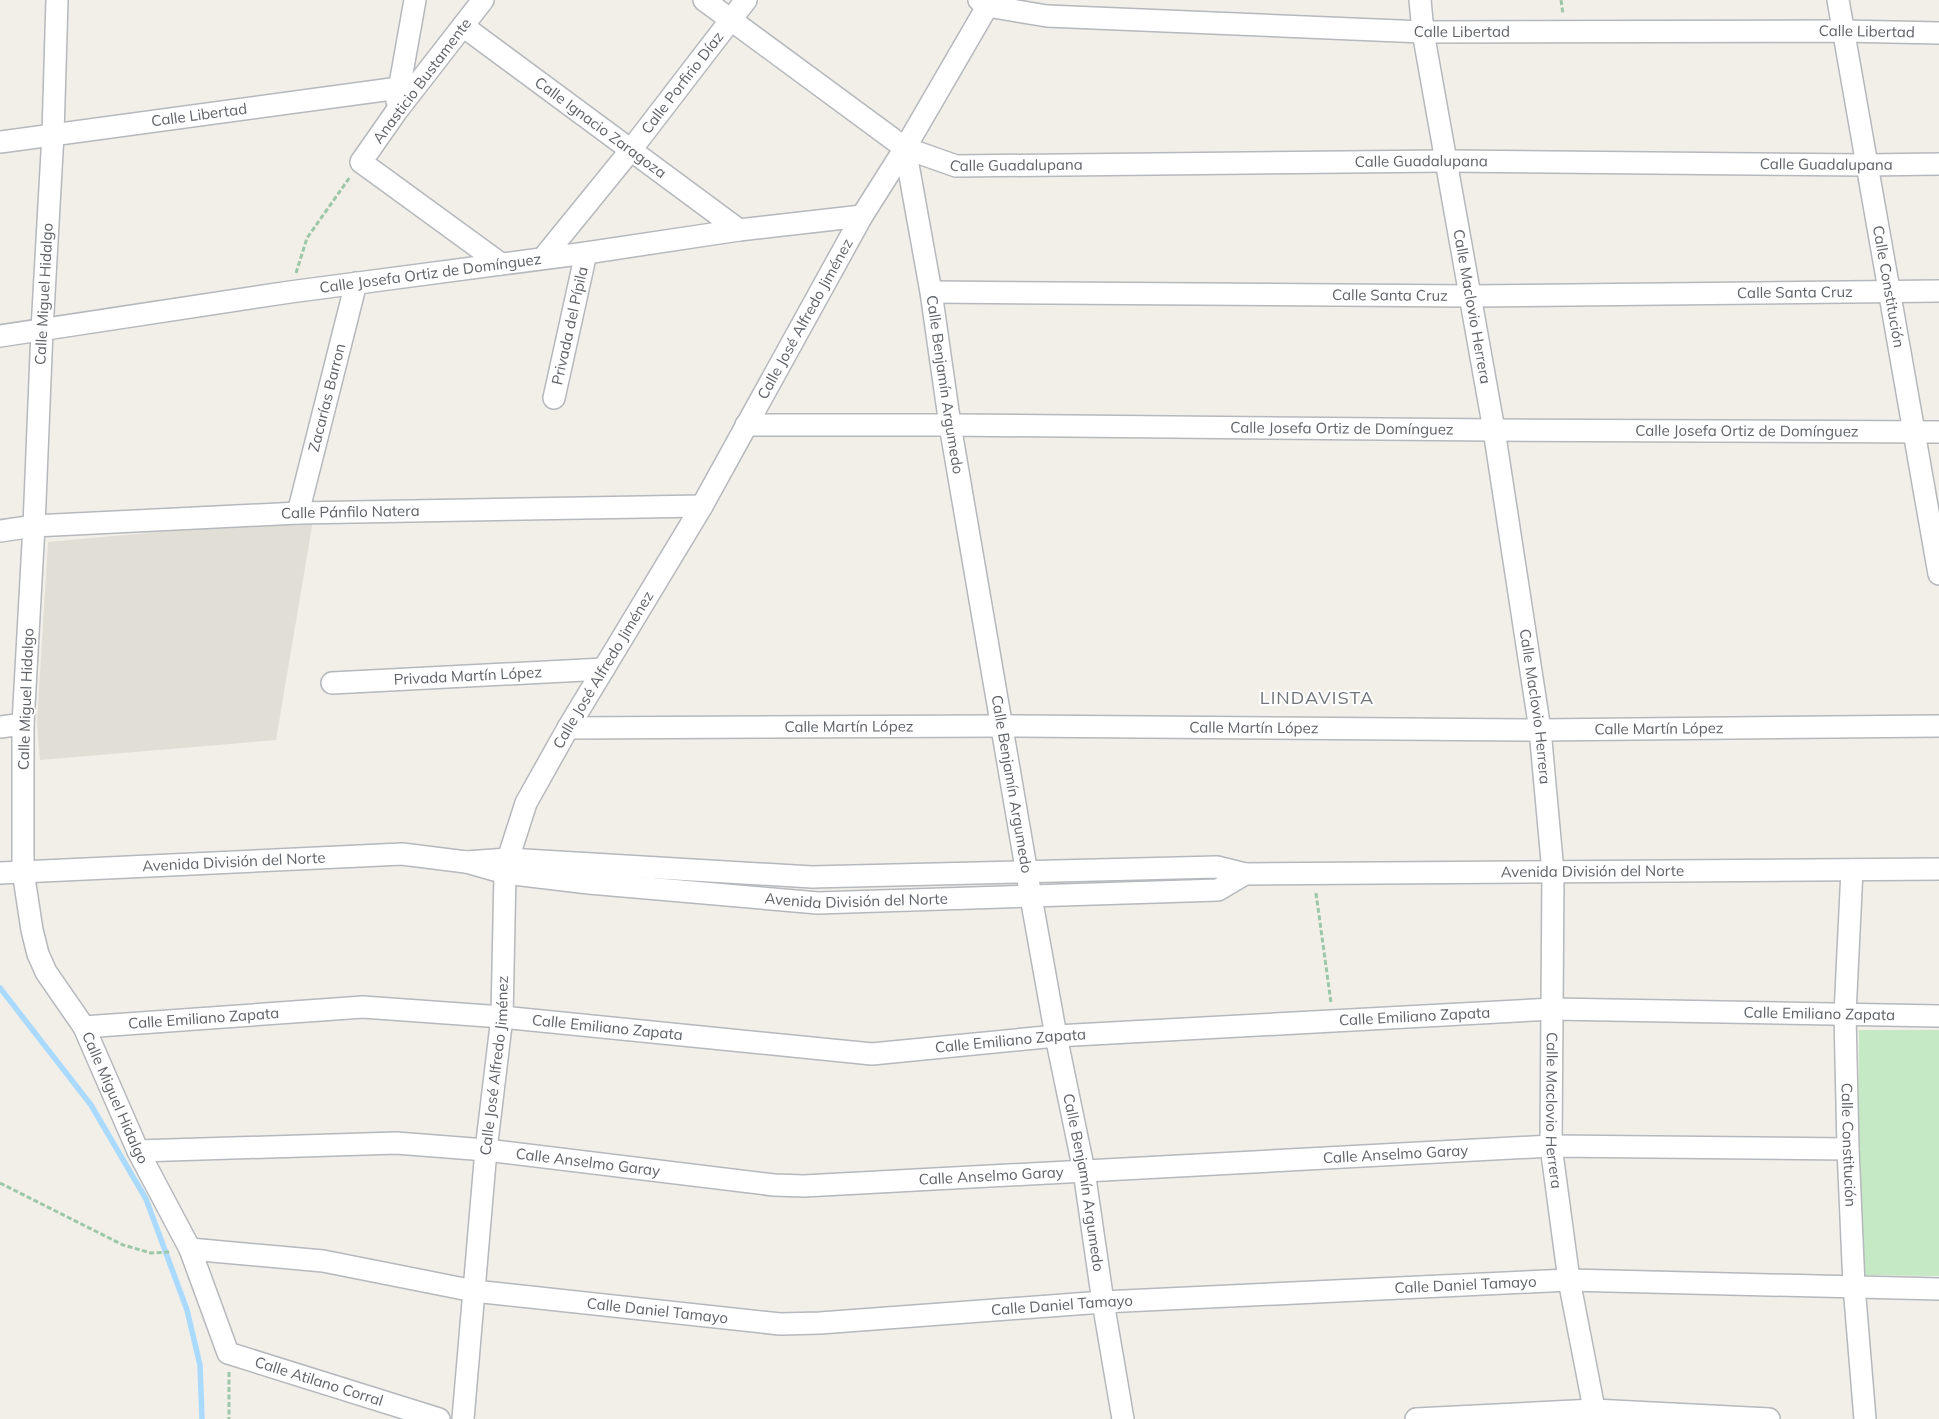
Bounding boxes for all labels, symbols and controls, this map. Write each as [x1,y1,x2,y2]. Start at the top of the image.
street label: Anasticio Bustamente [368,14,475,147]
street label: Calle Libertad [1819,21,1915,41]
street label: Calle Libertad [1413,22,1510,41]
street label: Calle Porfirio Díaz [637,27,727,137]
street label: Calle Ignacio Zaragoza [531,72,670,182]
street label: Calle Libertad [150,99,248,130]
street label: Calle Guadalupana [1355,151,1488,171]
street label: Calle Guadalupana [1760,154,1893,174]
street label: Calle Guadalupana [947,155,1083,176]
street label: Calle Miguel Hidalgo [30,222,57,366]
street label: Calle Constitución [1869,224,1909,349]
street label: Calle Maclovio Herrera [1449,228,1496,385]
street label: Calle José Alfredo Jiménez [753,235,857,402]
street label: Calle Josefa Ortiz de Domínguez [318,249,543,297]
street label: Privada del Pípila [547,265,592,387]
street label: Calle Santa Cruz [1737,282,1853,302]
street label: Calle Santa Cruz [1332,285,1448,305]
street label: Calle Benjamín Argumedo [923,294,968,475]
street label: Zacarías Barron [304,341,349,454]
street label: Calle Josefa Ortiz de Domínguez [1230,418,1454,439]
street label: Calle Josefa Ortiz de Domínguez [1635,421,1859,441]
street label: Calle Pánfilo Natera [281,501,420,523]
street label: Calle José Alfredo Jiménez [548,587,658,752]
street label: Calle Maclovio Herrera [1516,627,1555,785]
street label: Calle Miguel Hidalgo [14,628,37,770]
street label: Privada Martín López [393,662,543,689]
district label: LINDAVISTA [1260,686,1374,709]
street label: Calle Benjamín Argumedo [987,693,1037,875]
street label: Calle Martín López [784,716,914,736]
street label: Calle Martín López [1189,717,1319,737]
street label: Calle Martín López [1594,718,1724,738]
street label: Avenida División del Norte [142,848,326,875]
street label: Avenida División del Norte [1501,861,1684,881]
street label: Avenida División del Norte [764,888,948,912]
street label: Calle José Alfredo Jiménez [476,975,512,1156]
street label: Calle Emiliano Zapata [1339,1002,1491,1030]
street label: Calle Emiliano Zapata [1744,1002,1895,1024]
street label: Calle Emiliano Zapata [127,1003,280,1033]
street label: Calle Emiliano Zapata [531,1010,684,1044]
street label: Calle Emiliano Zapata [934,1024,1086,1057]
street label: Calle Miguel Hidalgo [78,1028,153,1167]
street label: Calle Maclovio Herrera [1542,1032,1567,1190]
street label: Calle Constitución [1838,1083,1861,1207]
street label: Calle Benjamín Argumedo [1059,1092,1108,1273]
street label: Calle Anselmo Garay [1323,1140,1469,1167]
street label: Calle Anselmo Garay [515,1144,661,1180]
street label: Calle Anselmo Garay [918,1162,1064,1189]
street label: Calle Daniel Tamayo [1394,1272,1537,1297]
street label: Calle Daniel Tamayo [990,1291,1133,1319]
street label: Calle Daniel Tamayo [586,1293,729,1327]
street label: Calle Atilano Corral [252,1352,386,1410]

